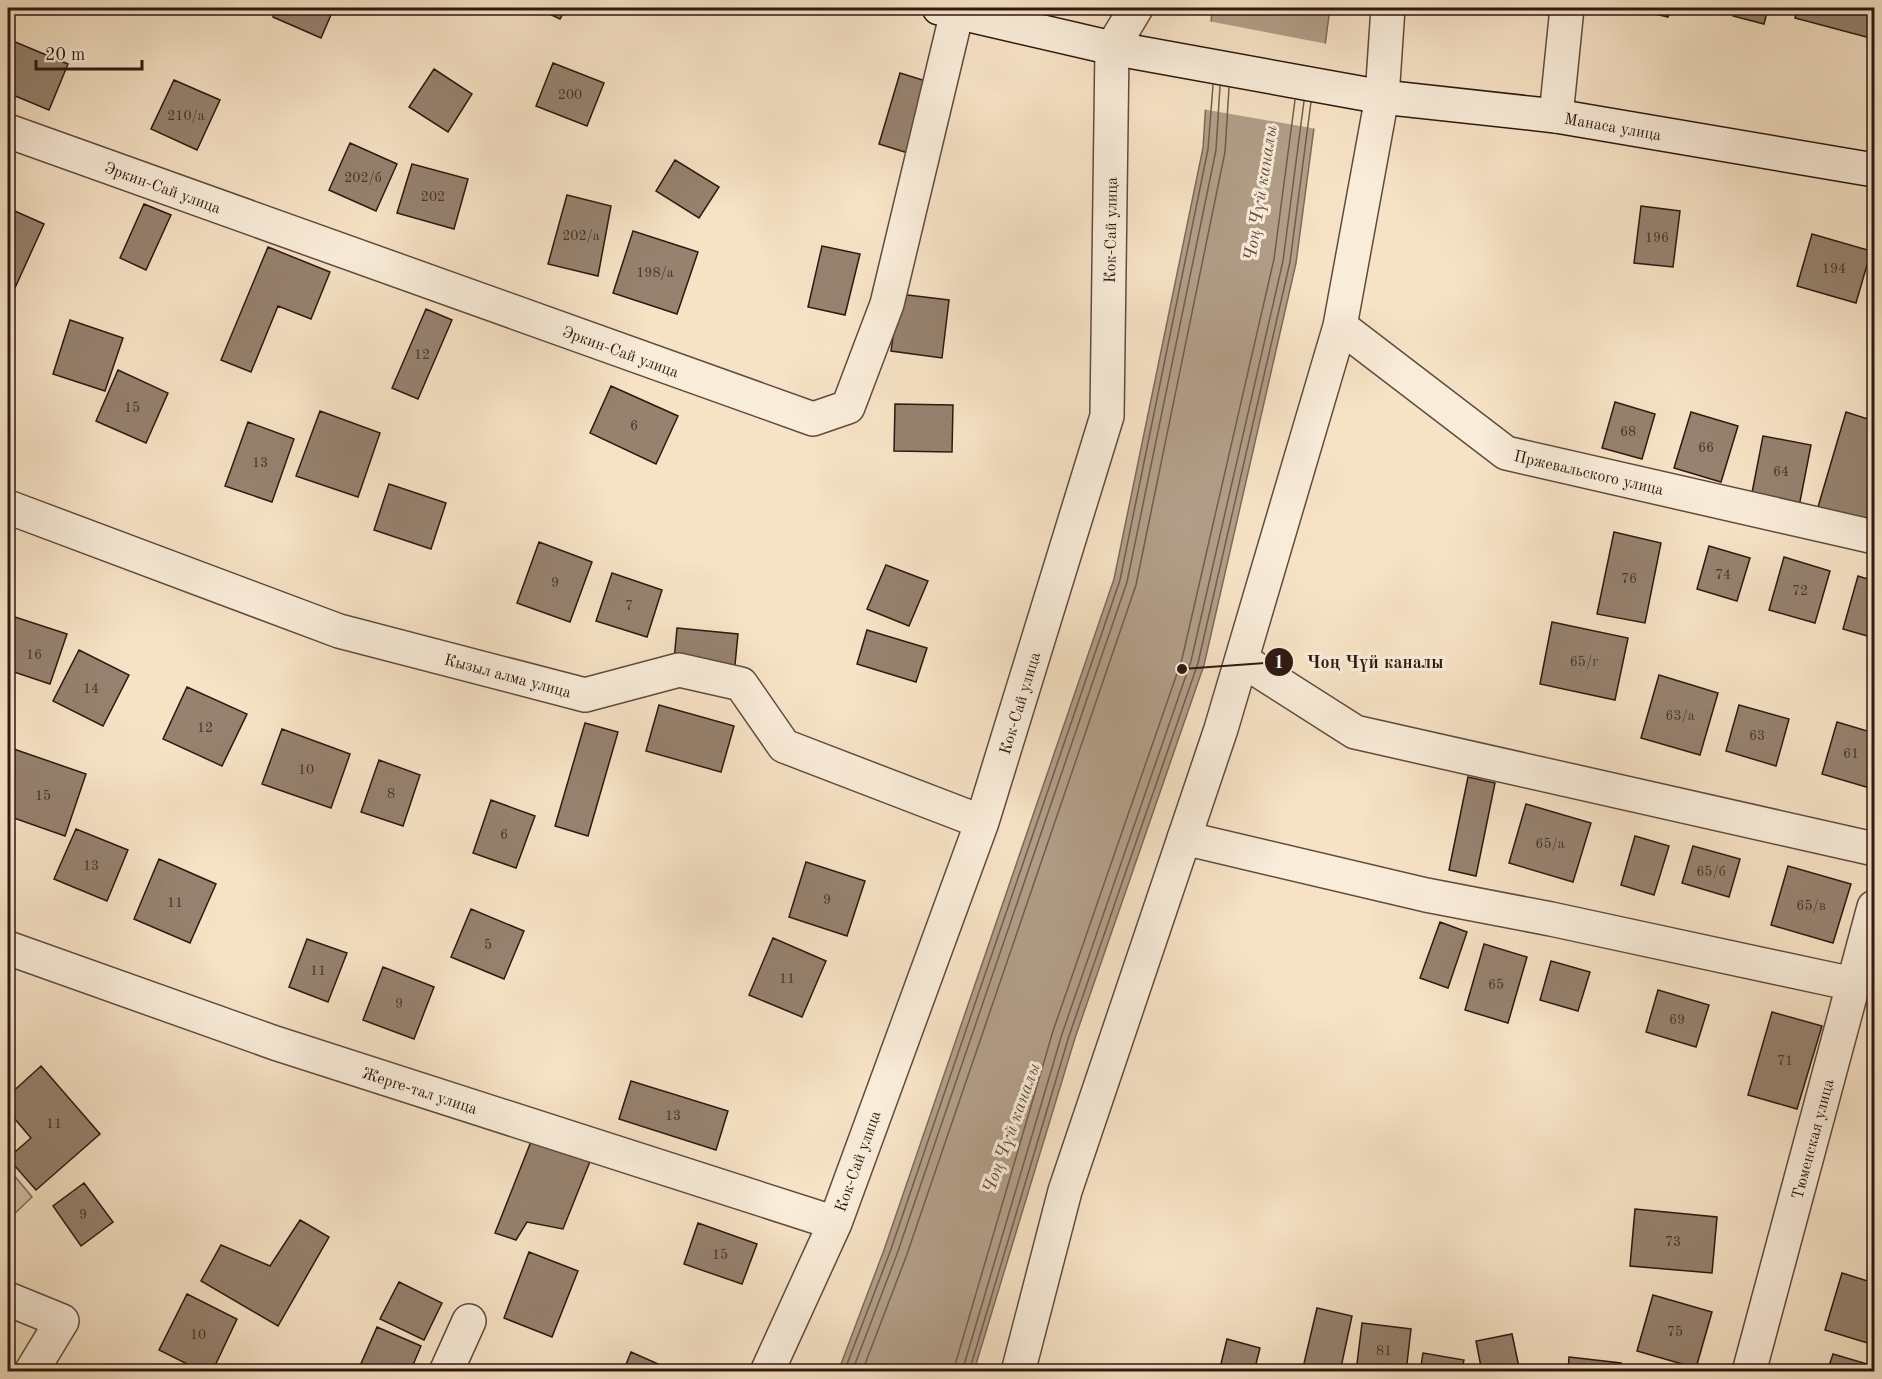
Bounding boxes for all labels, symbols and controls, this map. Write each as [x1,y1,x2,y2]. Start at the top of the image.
scale bar [36,33,142,71]
text: 20 m [45,46,85,64]
house number: 200 [558,88,582,102]
house number: 210/а [167,109,205,123]
street label: Манаса улица [1563,112,1663,144]
water label: Чоң Чүй каналы [1241,124,1281,262]
street label: Эркин-Сай улица [102,160,223,217]
house number: 202/б [344,171,382,185]
street label: Кок-Сай улица [1103,177,1121,283]
house number: 202 [421,190,445,204]
house number: 202/а [562,229,600,243]
house number: 196 [1645,231,1669,245]
house number: 194 [1822,262,1846,276]
house number: 198/а [636,266,674,280]
street label: Эркин-Сай улица [560,324,681,381]
house number: 12 [414,348,430,362]
house number: 15 [124,401,140,415]
house number: 6 [630,419,638,433]
house number: 68 [1620,425,1636,439]
house number: 66 [1698,441,1714,455]
street label: Пржевальского улица [1512,449,1665,499]
house number: 13 [252,456,268,470]
house number: 64 [1773,465,1789,479]
house number: 74 [1715,568,1731,582]
house number: 76 [1621,572,1637,586]
house number: 9 [551,576,559,590]
house number: 72 [1792,584,1808,598]
house number: 7 [625,599,633,613]
callout: Чоң Чүй каналы [1264,644,1456,680]
house number: 16 [26,648,42,662]
street label: Кок-Сай улица [998,650,1044,757]
street label: Кызыл алма улица [442,652,573,702]
text: 1 [1274,654,1284,672]
text: Чоң Чүй каналы [1306,654,1444,672]
house number: 65/г [1570,655,1598,669]
house number: 14 [83,682,99,696]
house number: 63/a [1665,709,1695,723]
house number: 12 [197,721,213,735]
house number: 63 [1749,729,1765,743]
house number: 61 [1843,747,1859,761]
house number: 10 [298,763,314,777]
house number: 8 [387,787,395,801]
house number: 15 [35,789,51,803]
house number: 6 [500,828,508,842]
house number: 65/а [1535,837,1565,851]
house number: 13 [83,859,99,873]
house number: 65/б [1696,865,1726,879]
house number: 9 [823,893,831,907]
house number: 11 [167,896,183,910]
house number: 65/в [1796,899,1826,913]
house number: 5 [484,938,492,952]
house number: 11 [310,964,326,978]
house number: 11 [779,972,795,986]
house number: 65 [1488,978,1504,992]
house number: 9 [395,997,403,1011]
house number: 69 [1669,1013,1685,1027]
house number: 71 [1777,1054,1793,1068]
water label: Чоң Чүй каналы [980,1061,1044,1196]
street label: Жерге-тал улица [360,1066,479,1118]
street label: Тюменская улица [1790,1077,1838,1201]
house number: 13 [665,1109,681,1123]
street label: Кок-Сай улица [833,1109,885,1214]
house number: 11 [46,1117,62,1131]
house number: 9 [79,1208,87,1222]
house number: 73 [1665,1235,1681,1249]
house number: 15 [712,1248,728,1262]
house number: 75 [1667,1325,1683,1339]
house number: 10 [190,1328,206,1342]
house number: 81 [1376,1344,1392,1358]

